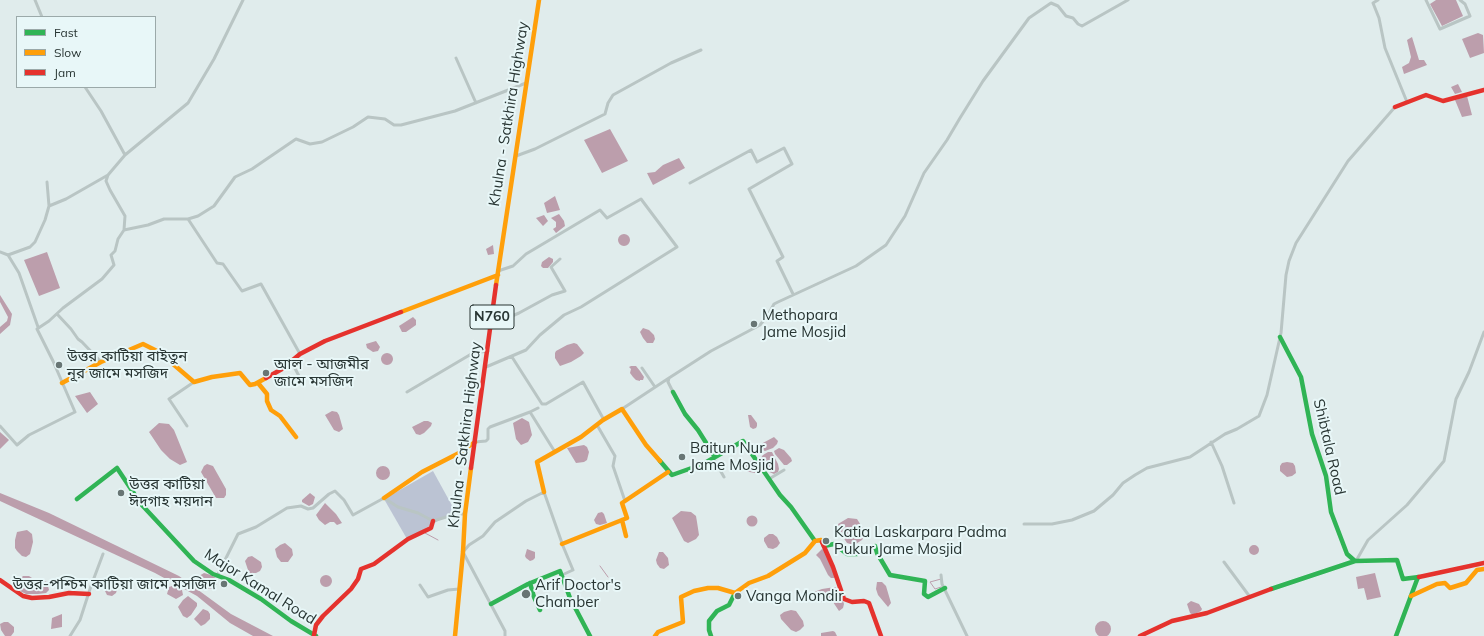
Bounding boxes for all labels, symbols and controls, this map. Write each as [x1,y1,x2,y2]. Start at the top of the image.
legend [16,16,156,88]
street label: Khulna - Satkhira Highway [485,20,533,208]
text: Fast [54,25,78,40]
text: Slow [54,45,82,60]
text: Jam [54,65,76,80]
road number: N760 [470,305,514,329]
place label: Methopara Jame Mosjid [762,306,846,341]
marker: Methopara Jame Mosjid [749,319,759,329]
street label: Khulna - Satkhira Highway [445,341,485,529]
place label: উত্তর কাটিয়া বাইতুন নূর জামে মসজিদ [67,347,187,382]
place label: আল - আজমীর জামে মসজিদ [274,355,369,390]
marker: উত্তর কাটিয়া বাইতুন নূর জামে মসজিদ [54,360,64,370]
marker: আল - আজমীর জামে মসজিদ [261,368,271,378]
street label: Shibtala Road [1309,397,1349,497]
place label: Baitun Nur Jame Mosjid [690,439,774,474]
marker: Baitun Nur Jame Mosjid [677,452,687,462]
place label: উত্তর কাটিয়া ঈদগাহ ময়দান [129,475,213,510]
marker: উত্তর কাটিয়া ঈদগাহ ময়দান [116,488,126,498]
place label: Katia Laskarpara Padma Pukur Jame Mosjid [834,523,1007,558]
marker: Katia Laskarpara Padma Pukur Jame Mosjid [821,536,831,546]
street label: Major Kamal Road [201,545,319,629]
place label: উত্তর-পশ্চিম কাটিয়া জামে মসজিদ [12,575,216,593]
place label: Arif Doctor's Chamber [535,576,621,611]
marker: উত্তর-পশ্চিম কাটিয়া জামে মসজিদ [219,579,229,589]
place label: Vanga Mondir [746,587,844,605]
marker: Arif Doctor's Chamber [520,588,532,600]
marker: Vanga Mondir [733,591,743,601]

